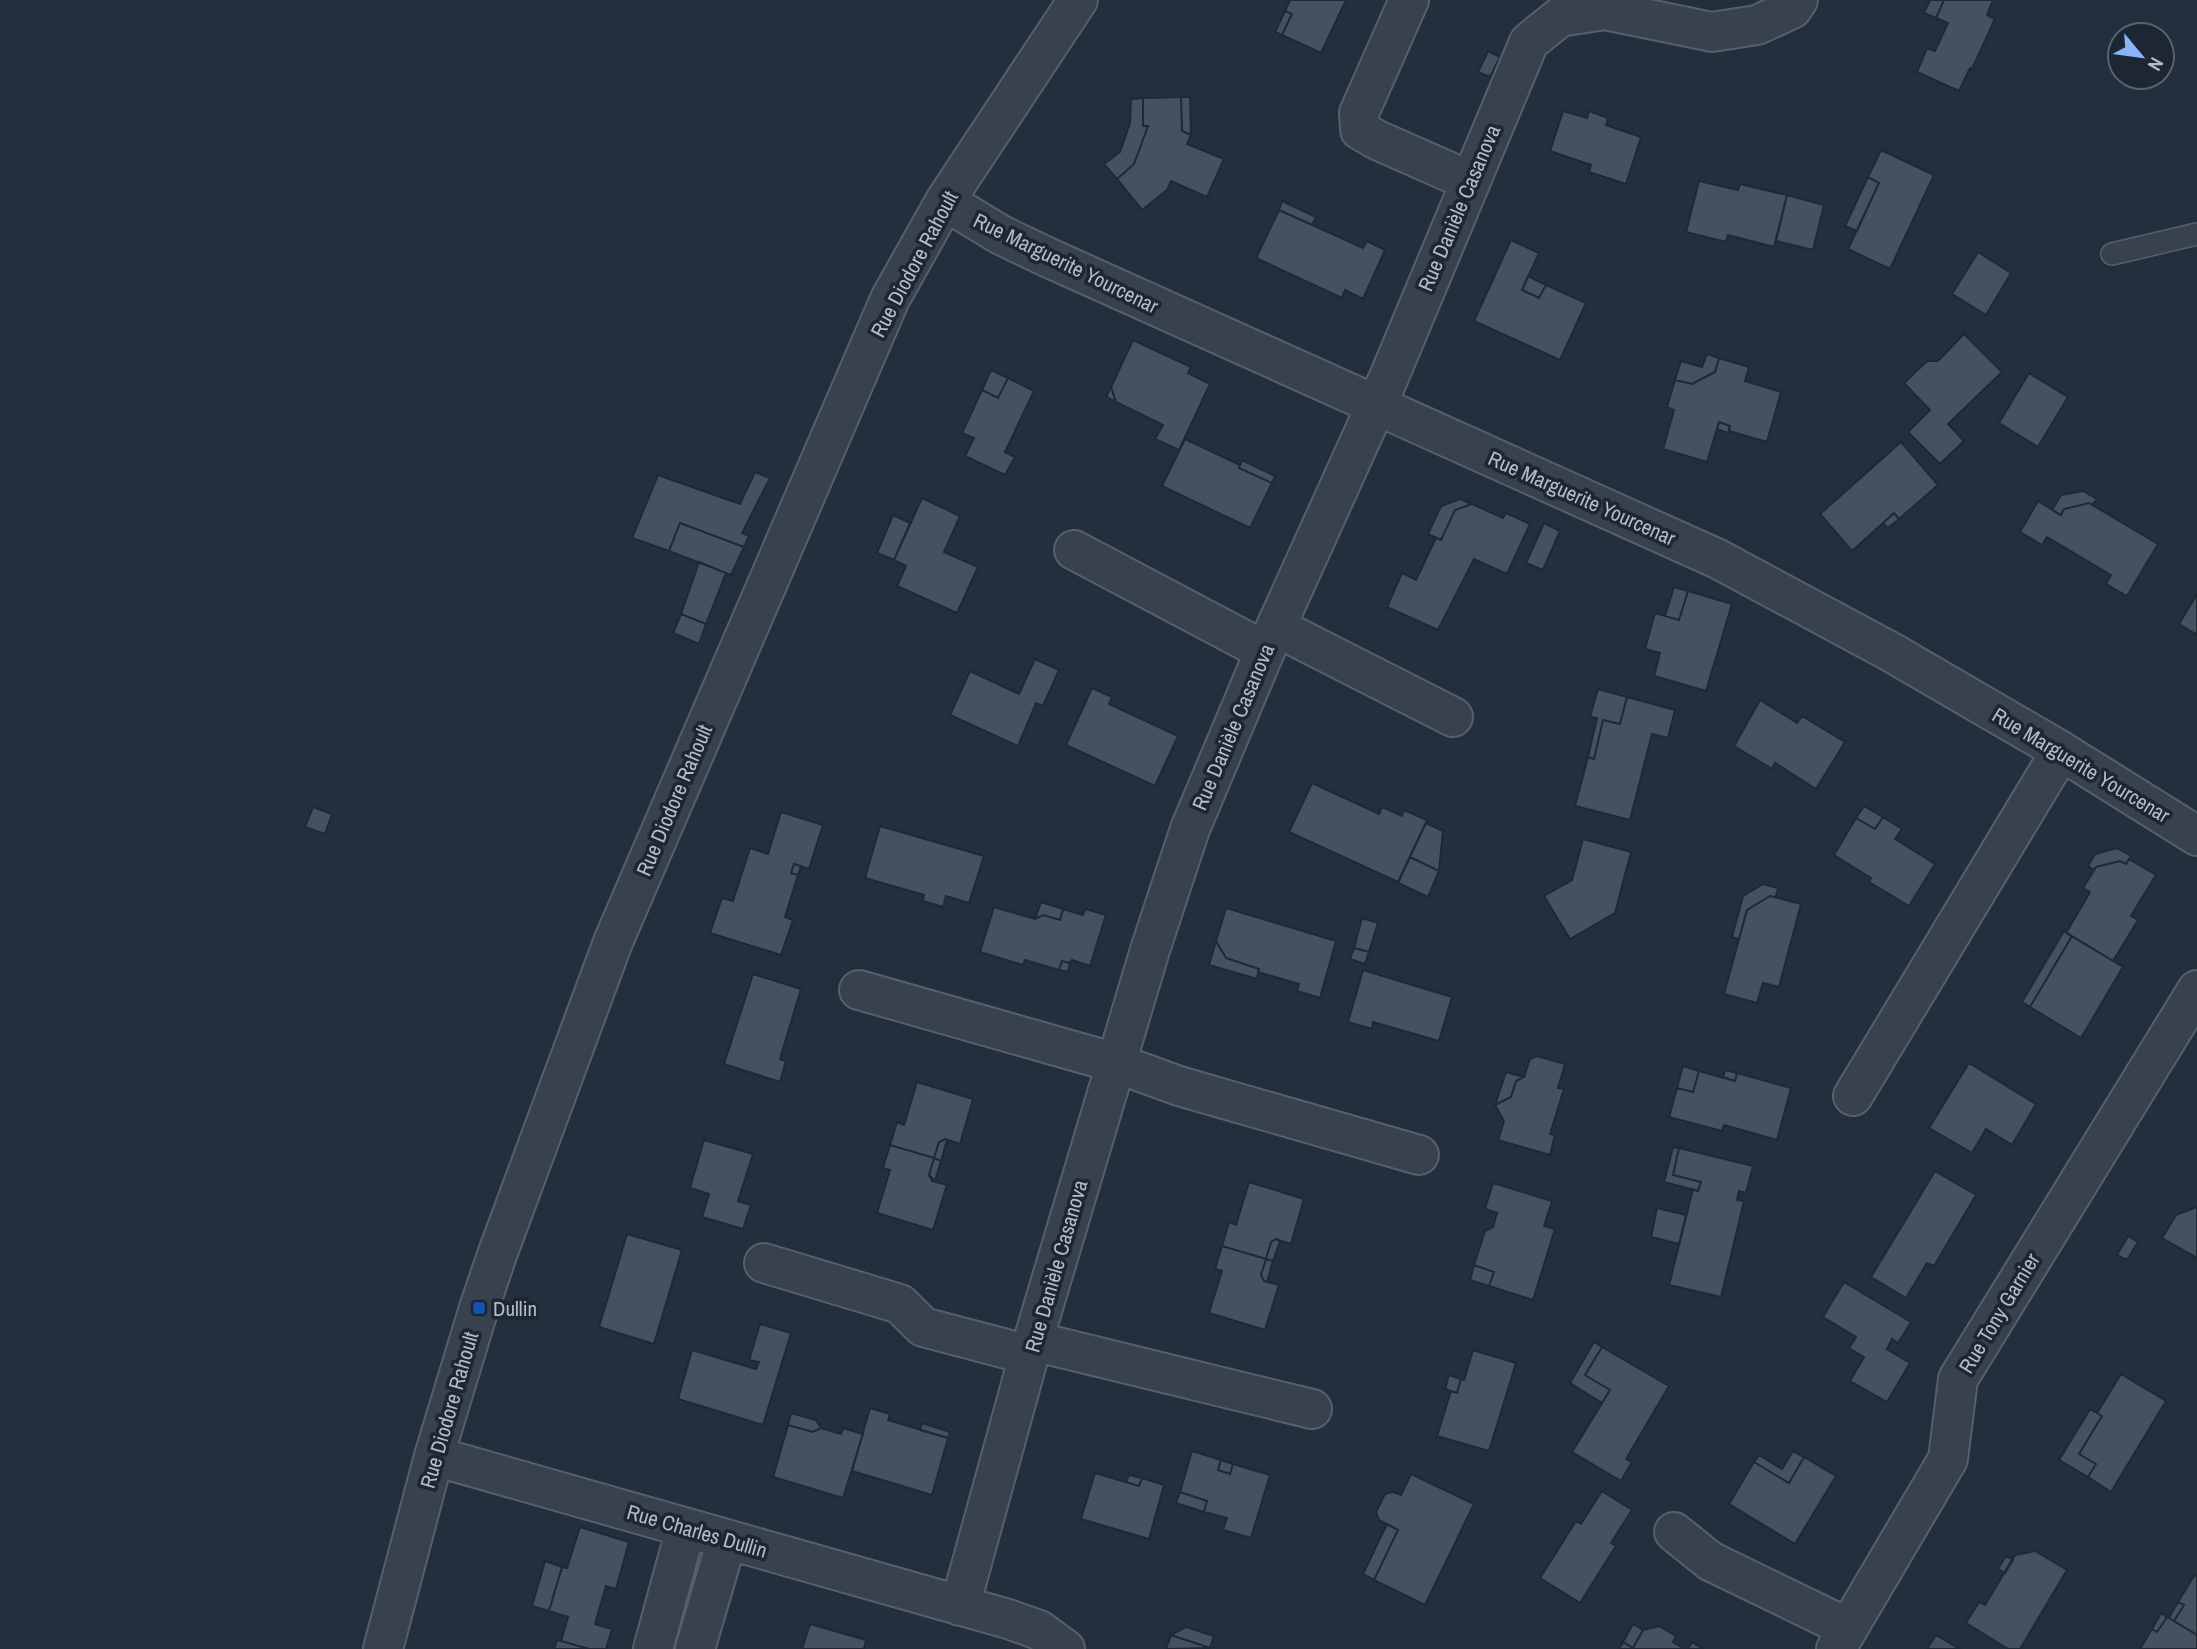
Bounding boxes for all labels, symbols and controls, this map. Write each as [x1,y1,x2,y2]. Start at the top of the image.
north arrow [2106,21,2176,91]
text: N [2142,53,2170,75]
street label: Rue Danièle Casanova [1411,120,1507,296]
street label: Rue Diodore Rahoult [863,186,965,342]
street label: Rue Marguerite Yourcenar [969,206,1163,320]
street label: Rue Marguerite Yourcenar [1484,444,1680,552]
street label: Rue Danièle Casanova [1185,639,1281,815]
street label: Rue Marguerite Yourcenar [1987,700,2175,830]
street label: Rue Diodore Rahoult [629,720,719,880]
street label: Rue Danièle Casanova [1018,1176,1095,1356]
street label: Rue Tony Garnier [1952,1247,2046,1379]
place label: Dullin [493,1294,537,1323]
marker: Dullin [471,1300,487,1316]
street label: Rue Diodore Rahoult [413,1328,485,1492]
street label: Rue Charles Dullin [624,1497,770,1565]

